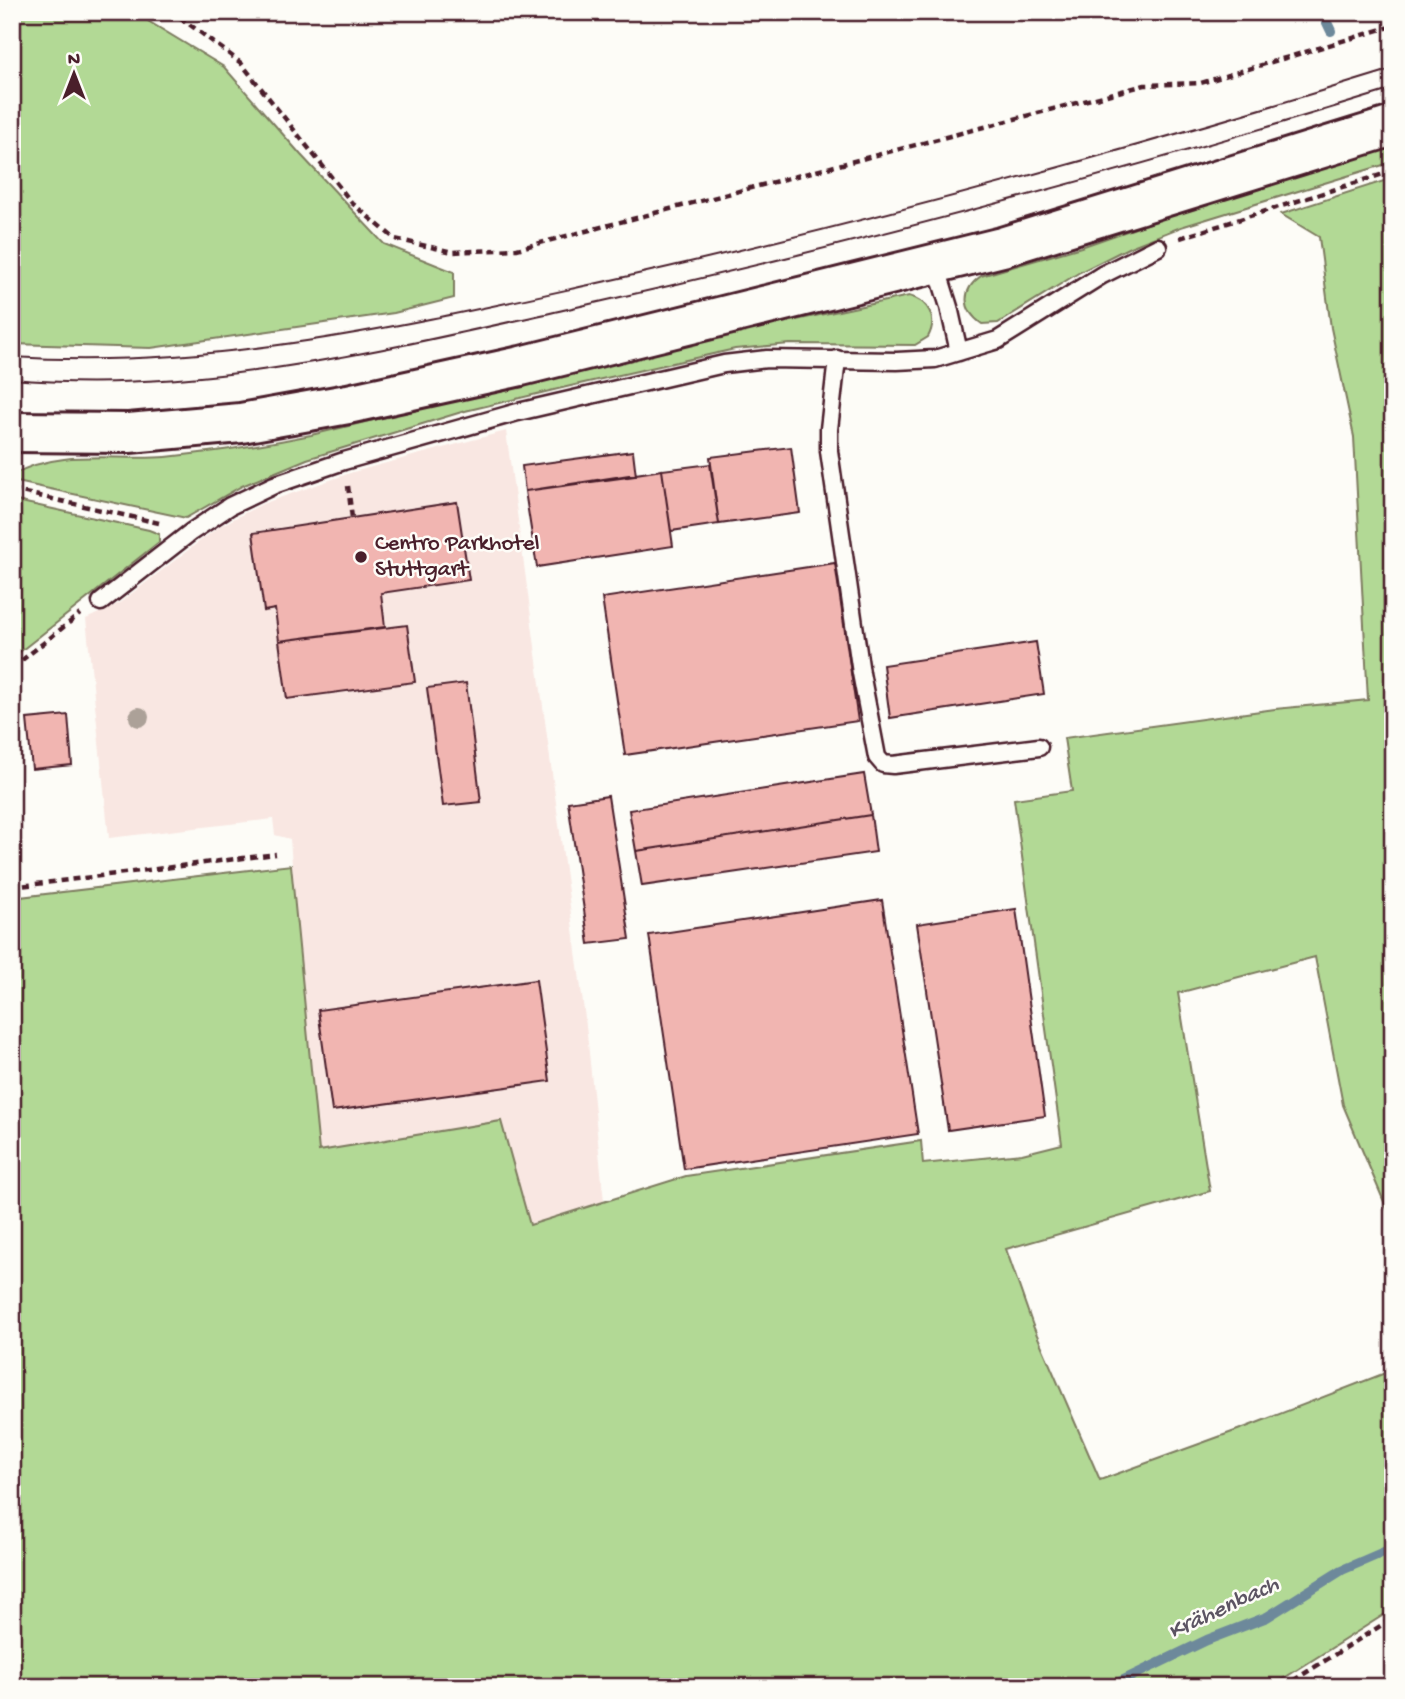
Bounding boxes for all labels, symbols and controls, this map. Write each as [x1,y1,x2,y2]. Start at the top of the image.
north arrow [38,38,108,108]
text: N [68,49,80,72]
place label: Centro Parkhotel Stuttgart [375,531,540,584]
marker: Centro Parkhotel Stuttgart [353,549,369,565]
water label: Krähenbach [1164,1570,1285,1647]

